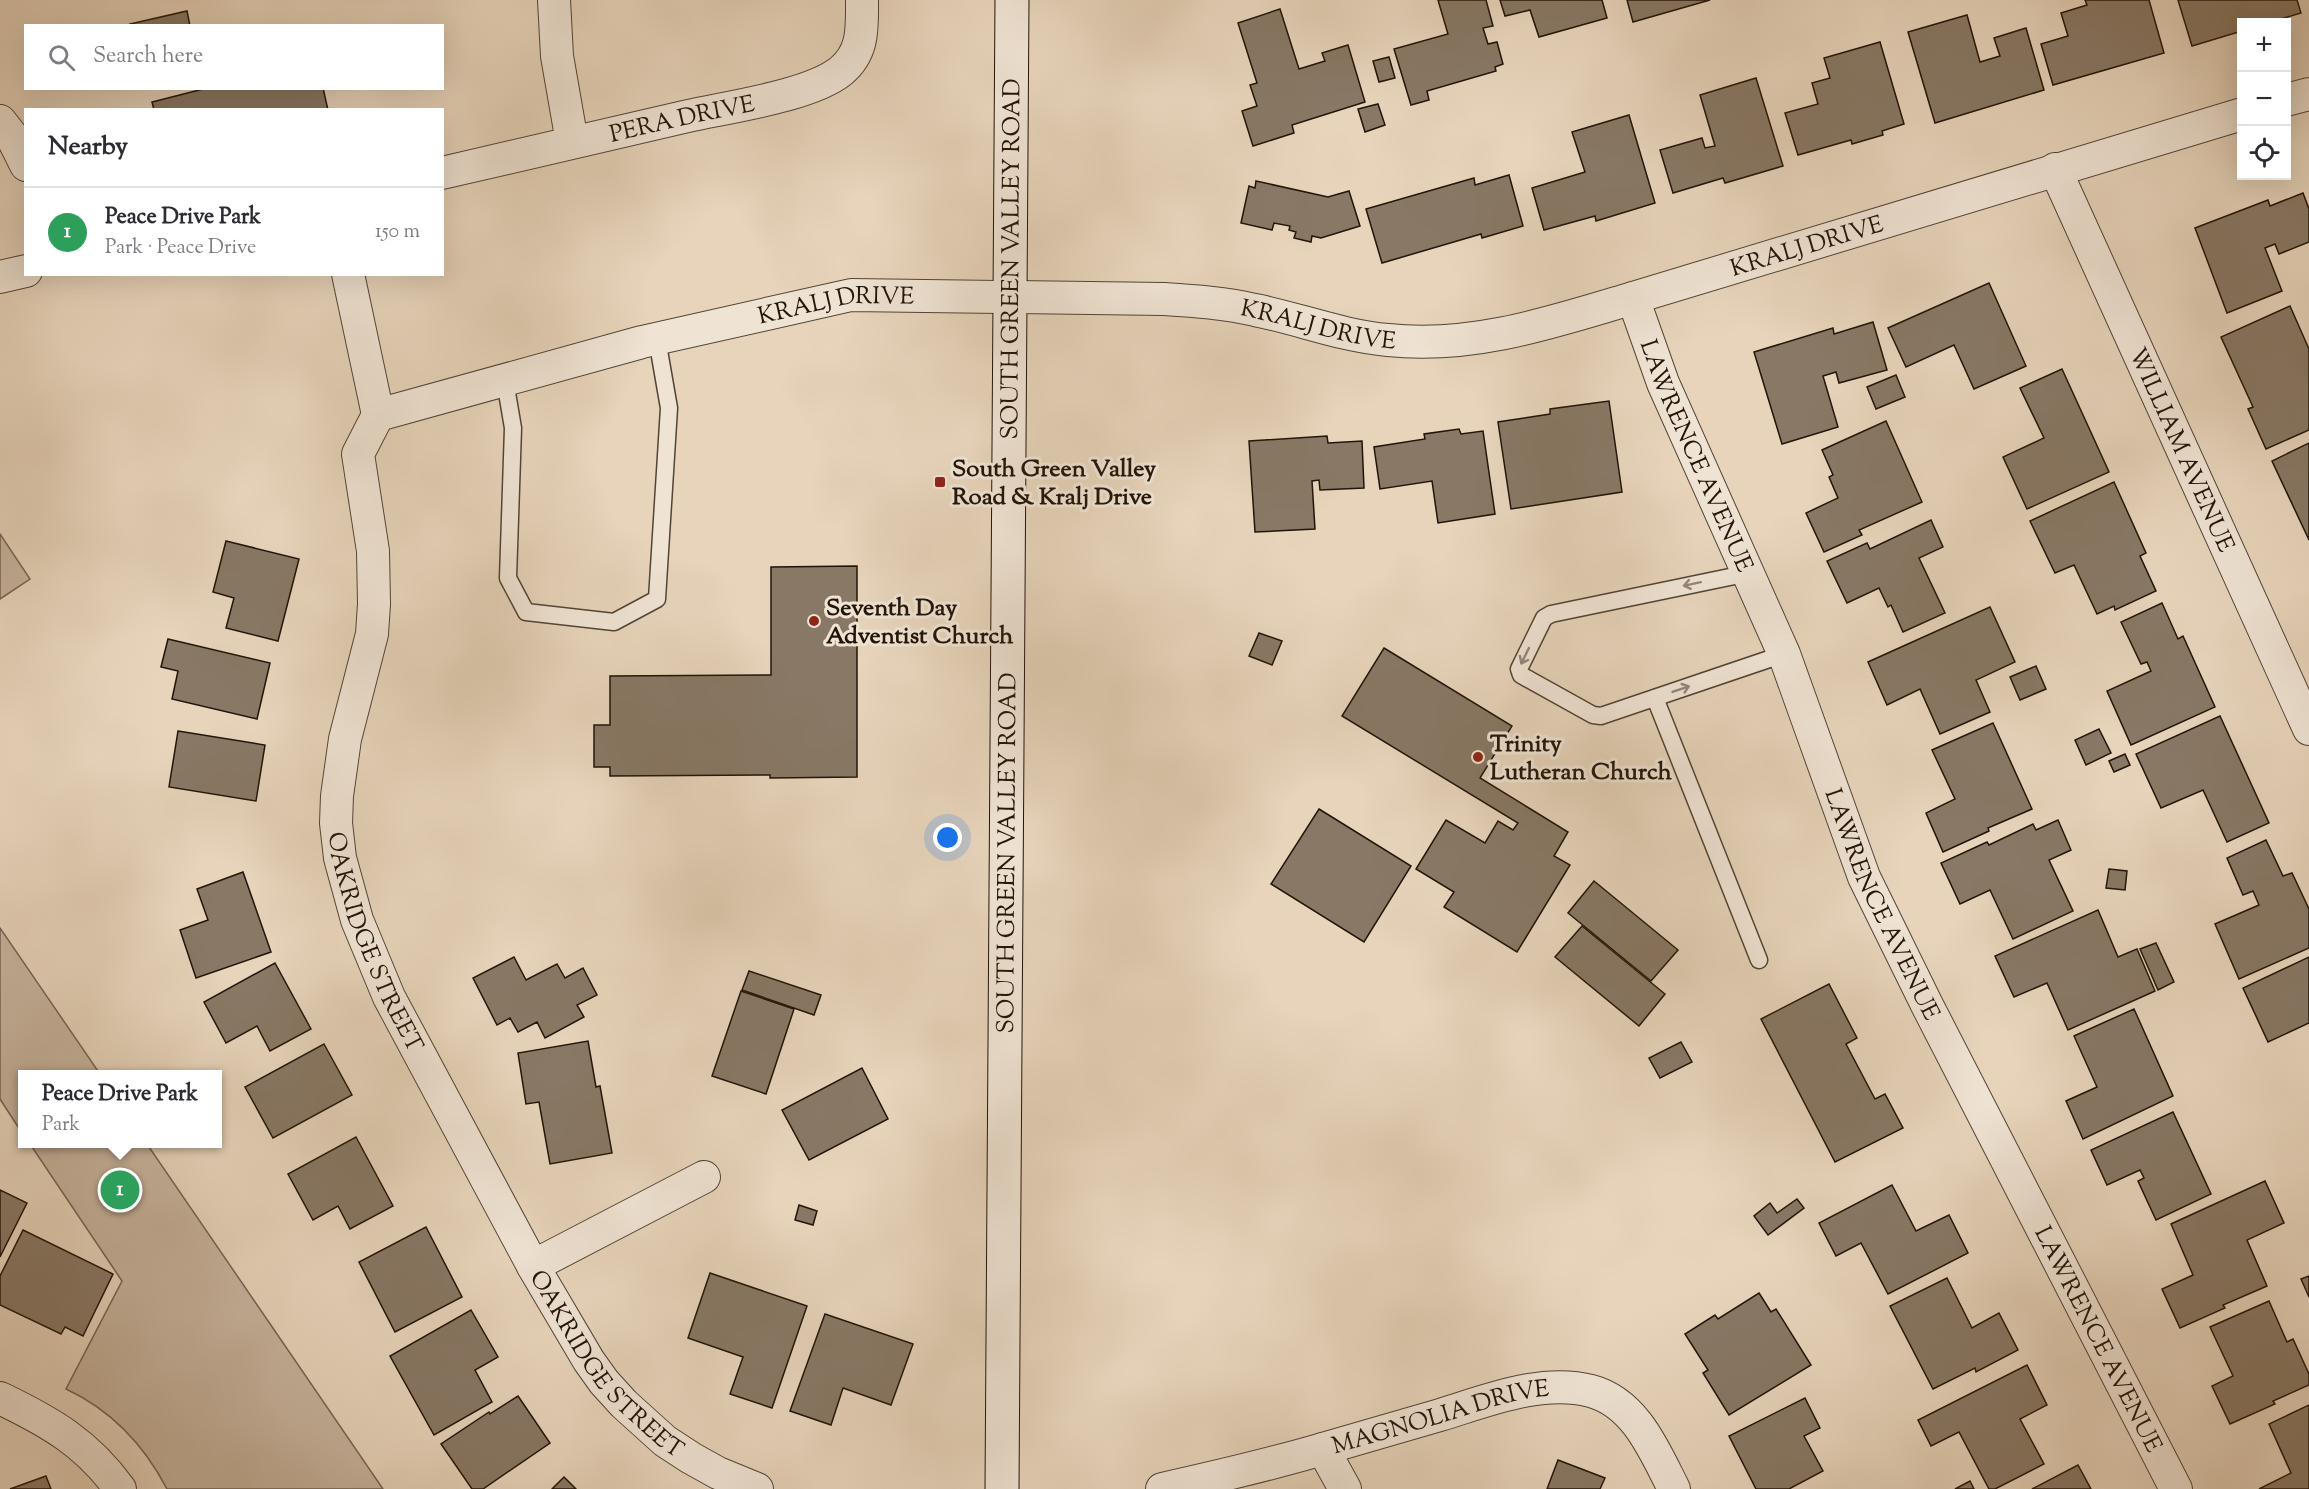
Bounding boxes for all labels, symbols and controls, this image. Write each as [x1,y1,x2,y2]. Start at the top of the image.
map controls [2237,18,2291,180]
button: + [2237,18,2291,72]
search box [24,24,444,90]
icon: search [45,41,78,74]
text: Search here [93,41,203,73]
button: − [2237,72,2291,126]
street label: SOUTH GREEN VALLEY ROAD [994,78,1030,440]
street label: PERA DRIVE [606,88,758,153]
button: locate [2237,126,2291,180]
text: Nearby [48,129,128,166]
text: Peace Drive Park [105,202,261,234]
street label: KRALJ DRIVE [1726,208,1888,287]
text: 1 [64,218,71,247]
text: 150 m [375,218,420,247]
text: Park · Peace Drive [105,234,256,263]
street label: KRALJ DRIVE [755,279,915,334]
street label: KRALJ DRIVE [1237,292,1398,360]
street label: LAWRENCE AVENUE [1630,335,1761,578]
street label: WILLIAM AVENUE [2119,343,2242,559]
place label: South Green Valley Road & Kralj Drive [952,453,1156,515]
marker: South Green Valley Road & Kralj Drive [933,475,947,489]
one-way arrow [1683,579,1702,590]
place label: Seventh Day Adventist Church [826,592,1014,654]
marker: Seventh Day Adventist Church [807,614,821,628]
one-way arrow [1519,647,1531,665]
street label: SOUTH GREEN VALLEY ROAD [990,672,1026,1034]
one-way arrow [1671,682,1690,693]
place label: Trinity Lutheran Church [1490,728,1673,790]
marker: Trinity Lutheran Church [1471,750,1485,764]
street label: LAWRENCE AVENUE [1815,784,1947,1027]
your location [933,823,962,852]
street label: OAKRIDGE STREET [318,830,431,1059]
popup [18,1070,222,1148]
text: Peace Drive Park [42,1079,198,1111]
text: Park [42,1111,80,1140]
pin: 1 [100,1168,140,1212]
street label: LAWRENCE AVENUE [2025,1221,2170,1459]
street label: OAKRIDGE STREET [520,1264,690,1468]
street label: MAGNOLIA DRIVE [1328,1372,1551,1464]

